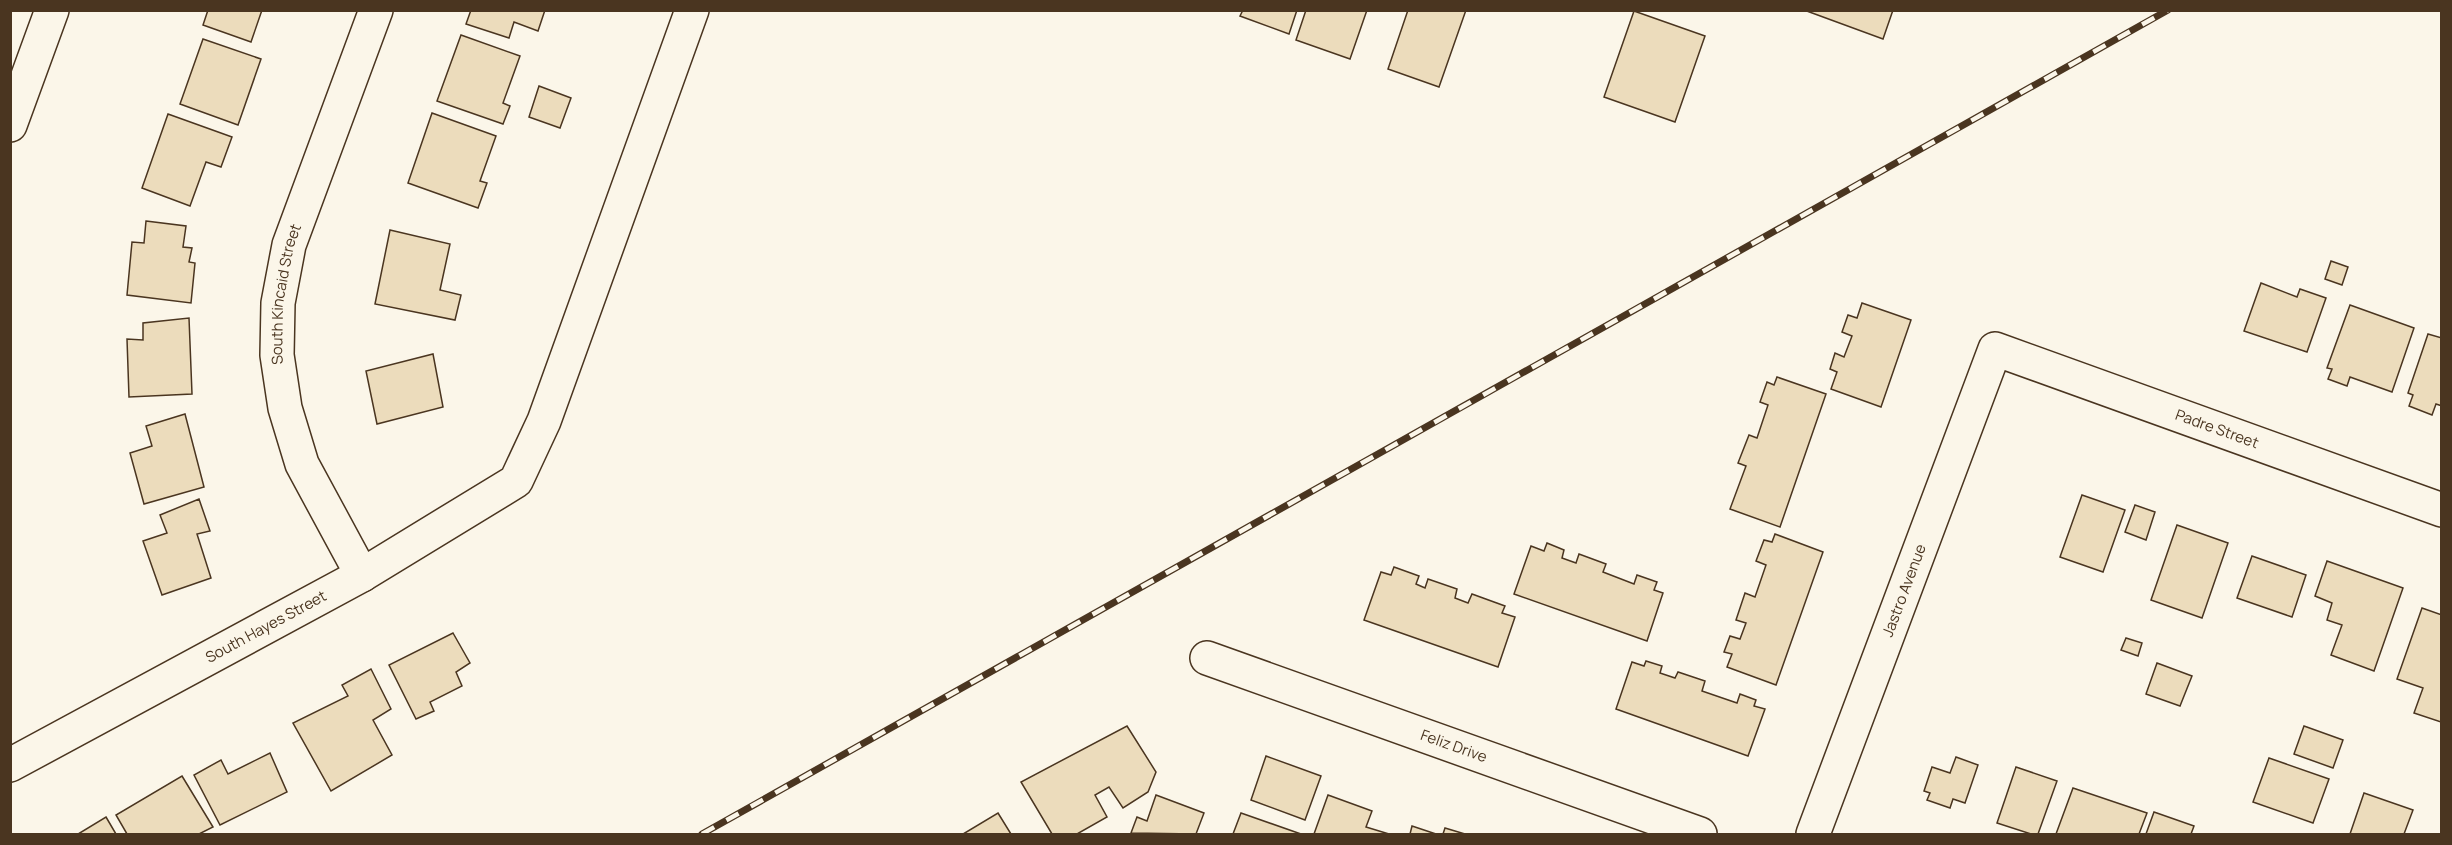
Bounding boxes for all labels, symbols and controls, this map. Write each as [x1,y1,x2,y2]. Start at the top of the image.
street label: South Kincaid Street [266,221,306,366]
street label: Padre Street [2173,404,2262,453]
street label: Jastro Avenue [1877,541,1931,640]
street label: South Hayes Street [202,585,330,668]
street label: Feliz Drive [1418,724,1490,767]

